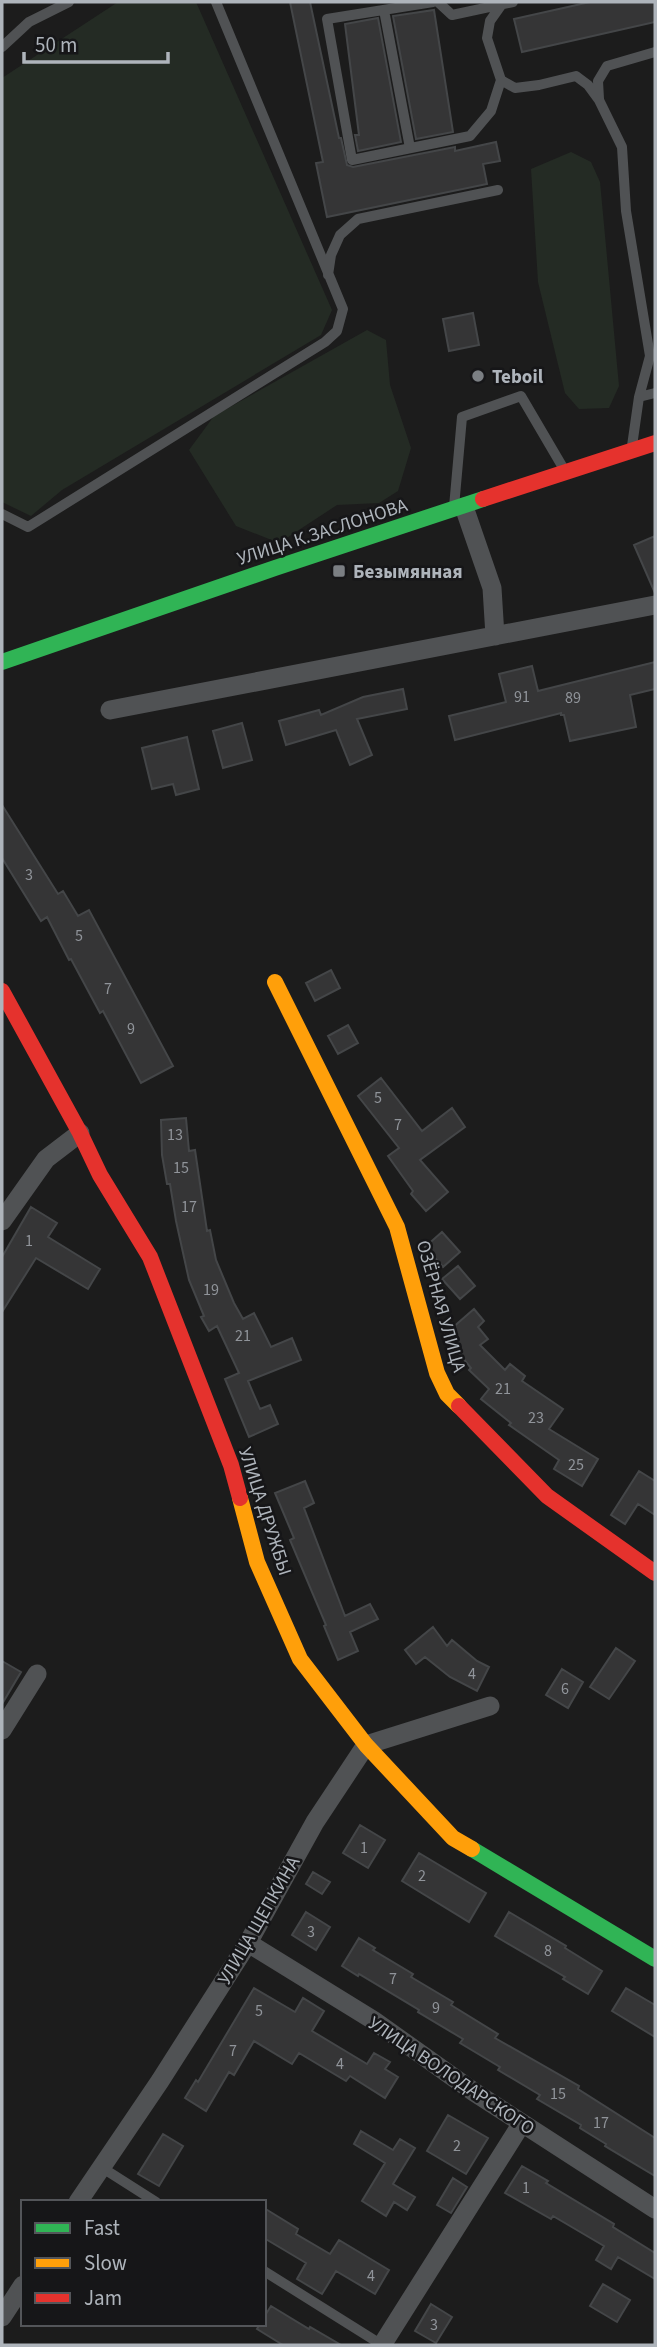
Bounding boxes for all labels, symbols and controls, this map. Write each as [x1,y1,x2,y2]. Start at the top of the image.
scale bar [24,21,168,65]
text: 50 m [35,30,77,60]
place label: Teboil [492,364,544,391]
marker: Teboil [470,368,486,384]
street label: УЛИЦА К.ЗАСЛОНОВА [234,492,412,573]
place label: Безымянная [353,559,463,586]
marker: Безымянная [331,563,347,579]
house number: 91 [514,686,530,708]
house number: 89 [565,687,581,709]
house number: 3 [25,864,33,886]
house number: 5 [75,925,83,947]
house number: 7 [104,978,112,1000]
house number: 9 [127,1018,135,1040]
house number: 5 [374,1087,382,1109]
house number: 7 [394,1114,402,1136]
house number: 13 [167,1124,183,1146]
house number: 15 [173,1157,189,1179]
house number: 17 [181,1196,197,1218]
house number: 1 [25,1230,33,1252]
street label: ОЗЁРНАЯ УЛИЦА [409,1237,473,1376]
house number: 19 [203,1279,219,1301]
house number: 21 [235,1325,251,1347]
house number: 21 [495,1378,511,1400]
house number: 23 [528,1407,544,1429]
street label: УЛИЦА ДРУЖБЫ [231,1444,298,1579]
house number: 25 [568,1454,584,1476]
house number: 4 [468,1663,476,1685]
house number: 6 [561,1678,569,1700]
house number: 1 [360,1837,368,1859]
street label: УЛИЦА ЩЕПКИНА [211,1851,307,1990]
house number: 2 [418,1865,426,1887]
house number: 3 [307,1921,315,1943]
house number: 8 [544,1940,552,1962]
house number: 7 [389,1968,397,1990]
house number: 9 [432,1997,440,2019]
house number: 5 [255,2000,263,2022]
street label: УЛИЦА ВОЛОДАРСКОГО [362,2010,540,2142]
house number: 7 [229,2040,237,2062]
house number: 4 [336,2053,344,2075]
house number: 15 [550,2083,566,2105]
house number: 17 [593,2112,609,2134]
house number: 2 [453,2135,461,2157]
house number: 1 [522,2177,530,2199]
legend [21,2200,266,2326]
text: Fast [84,2213,120,2243]
text: Slow [84,2248,127,2278]
house number: 4 [367,2265,375,2287]
text: Jam [84,2283,122,2313]
house number: 3 [430,2314,438,2336]

